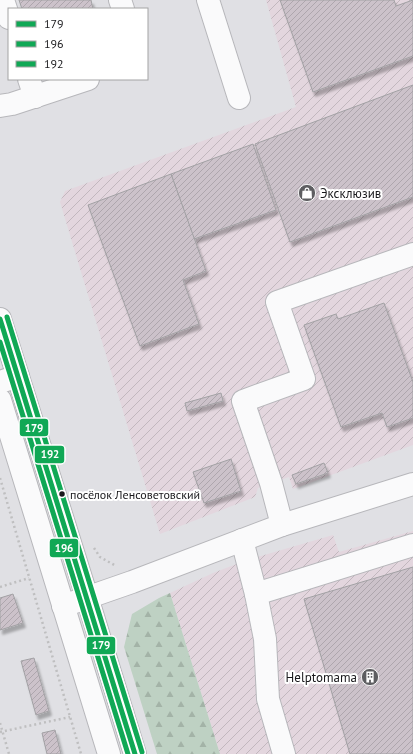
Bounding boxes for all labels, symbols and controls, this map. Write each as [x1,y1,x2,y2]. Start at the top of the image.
legend [8,8,148,80]
text: 179 [44,16,64,31]
text: 196 [44,36,64,51]
text: 192 [44,56,64,71]
shop icon: Эксклюзив [297,183,317,203]
place label: Эксклюзив [320,185,381,202]
line badge: 179 [19,418,49,437]
text: 179 [25,421,43,435]
line badge: 192 [34,445,65,464]
text: 192 [41,447,59,461]
place label: посёлок Ленсоветовский [70,487,200,502]
marker: посёлок Ленсоветовский [57,489,67,499]
line badge: 196 [49,538,79,558]
text: 196 [55,541,73,555]
line badge: 179 [86,636,116,655]
text: 179 [92,638,110,652]
building icon: Helptomama [360,667,380,687]
place label: Helptomama [286,669,357,686]

